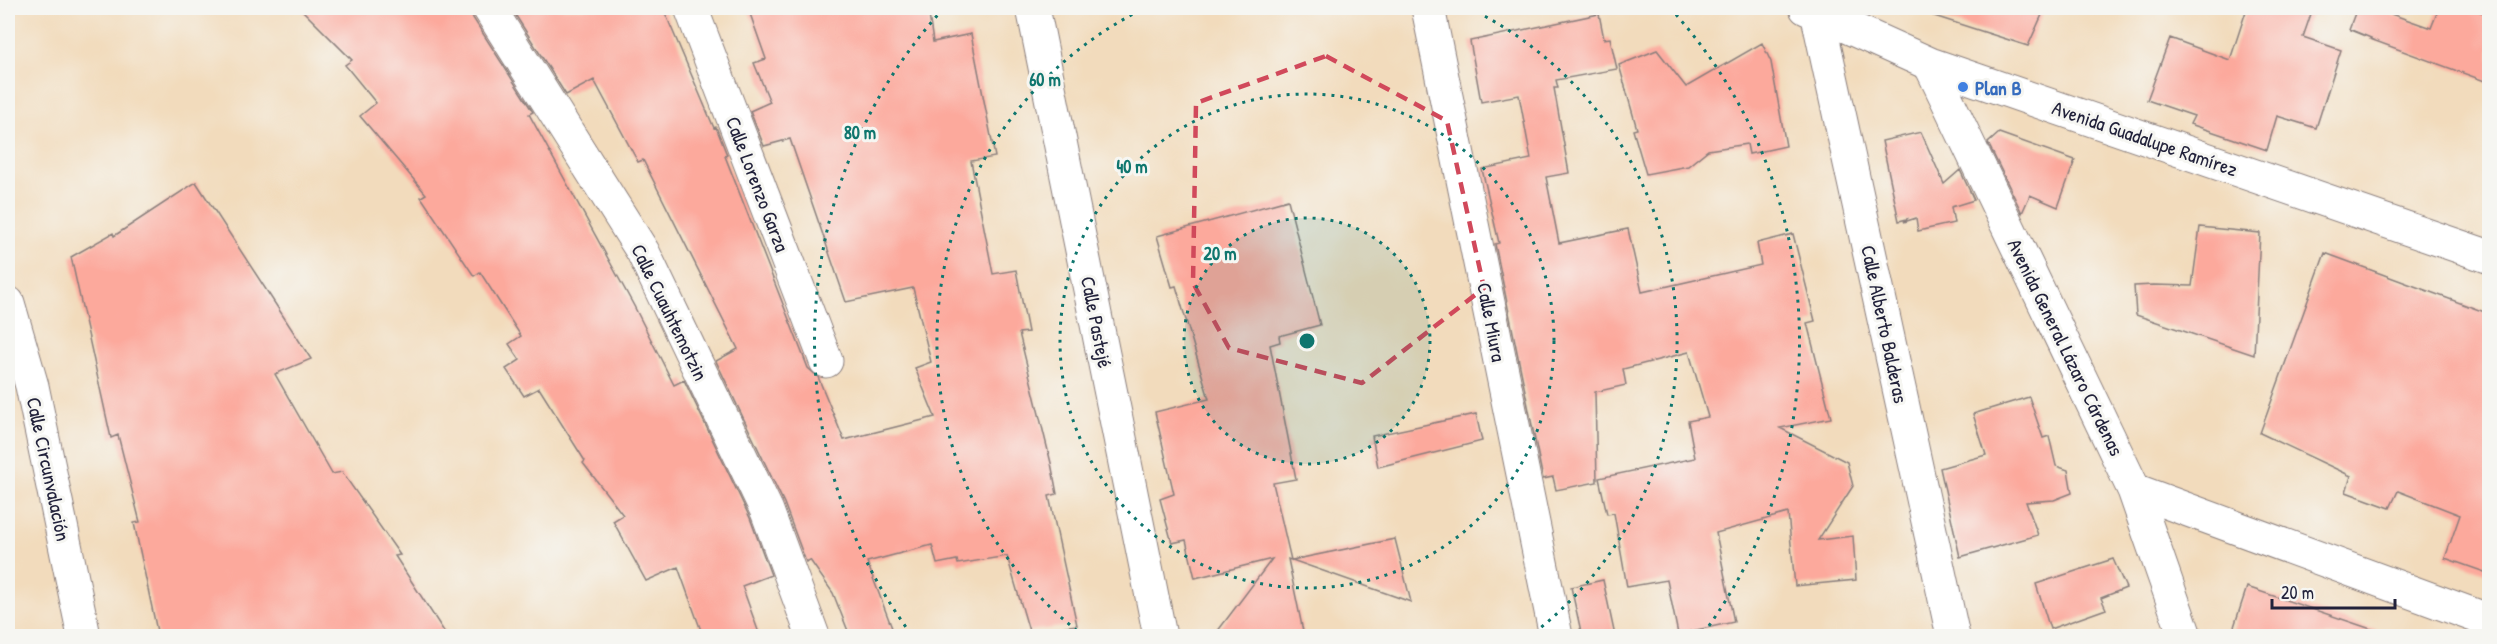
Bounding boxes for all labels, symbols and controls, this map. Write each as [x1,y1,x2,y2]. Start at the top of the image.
text: 60 m [1029,67,1061,92]
place label: Plan B [1975,74,2022,101]
marker: Plan B [1956,80,1970,94]
street label: Avenida Guadalupe Ramírez [2049,94,2242,183]
street label: Calle Lorenzo Garza [720,112,796,256]
text: 80 m [844,120,876,145]
text: 40 m [1116,154,1148,179]
street label: Avenida General Lázaro Cárdenas [2002,234,2131,460]
street label: Calle Cuauhtemotzin [625,239,715,385]
text: 20 m [1204,241,1236,266]
street label: Calle Alberto Balderas [1855,243,1915,406]
street label: Calle Pastejé [1075,274,1119,370]
street label: Calle Miura [1471,280,1513,364]
centre of rings [1297,331,1317,351]
street label: Calle Circunvalación [21,395,77,543]
scale bar [2272,572,2395,610]
text: 20 m [2281,580,2314,605]

